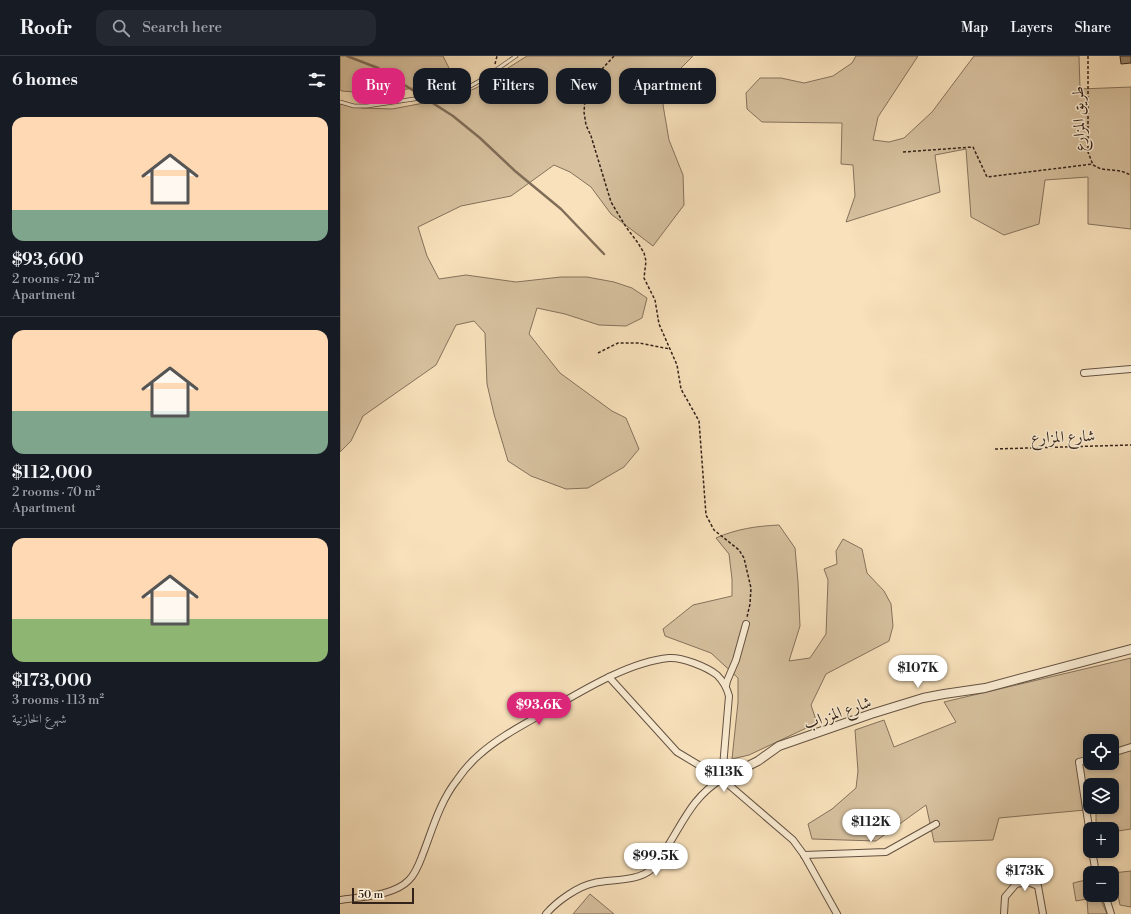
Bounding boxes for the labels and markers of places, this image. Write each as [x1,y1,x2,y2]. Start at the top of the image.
pin: $107K [890,655,946,689]
pin: $93.6K [506,692,572,726]
pin: $113K [696,759,752,793]
pin: $112K [843,809,899,843]
pin: $99.5K [623,843,689,877]
pin: $173K [997,858,1053,892]

